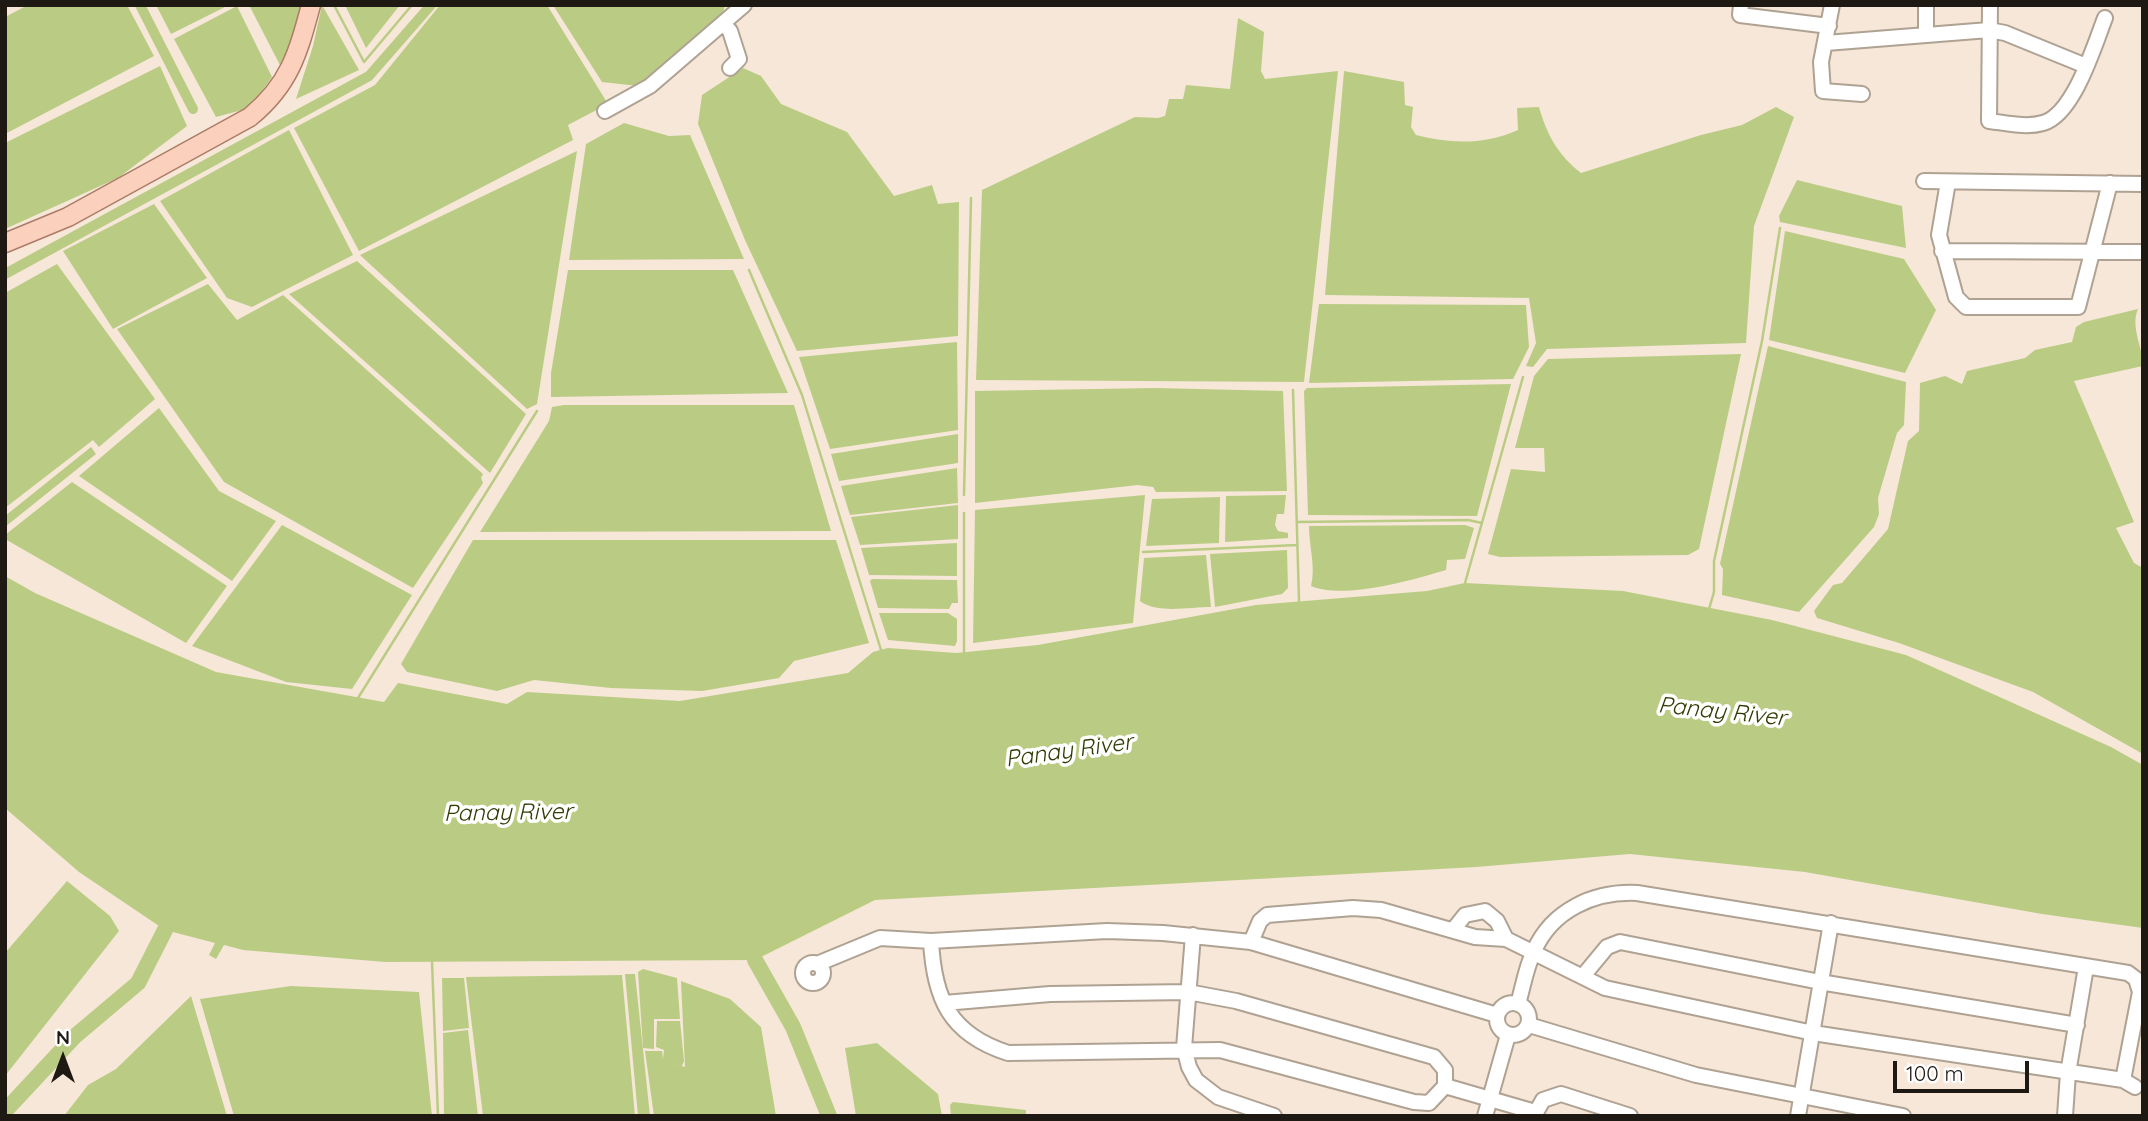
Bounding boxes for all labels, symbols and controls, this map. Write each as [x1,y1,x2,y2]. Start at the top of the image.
water label: Panay River [1657,692,1787,732]
water label: Panay River [1004,728,1134,774]
water label: Panay River [444,798,572,828]
north arrow [28,1023,98,1093]
text: N [56,1025,70,1049]
scale bar [1896,1048,2032,1092]
text: 100 m [1906,1060,1964,1086]

